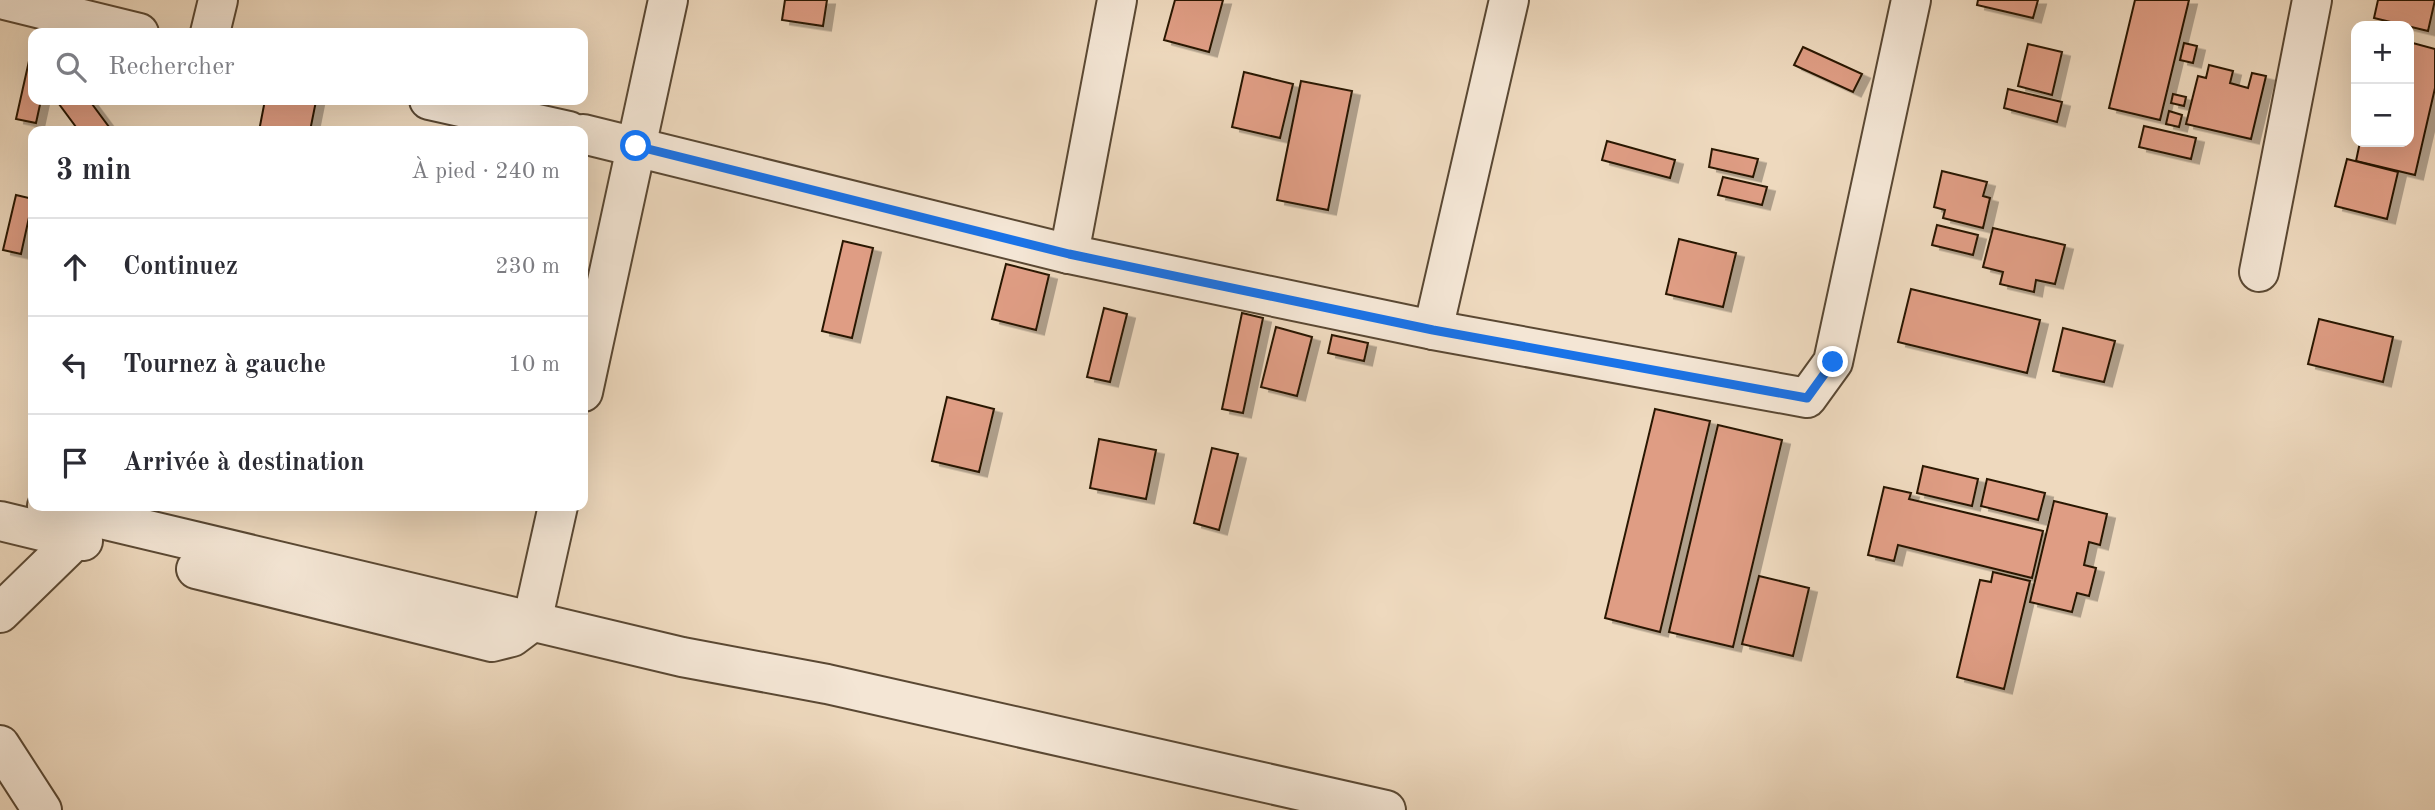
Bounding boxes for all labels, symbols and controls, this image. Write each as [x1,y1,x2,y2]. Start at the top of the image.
map controls [2351,21,2414,147]
button: + [2351,21,2414,84]
search box [28,28,588,105]
icon: search [52,48,90,86]
text: Rechercher [108,54,235,80]
button: − [2351,84,2414,147]
route start [620,130,651,161]
text: 3 min [56,156,131,186]
text: À pied · 240 m [411,160,560,183]
icon: ahead [56,248,94,286]
text: Continuez [123,254,238,280]
text: 230 m [495,255,560,278]
icon: left [56,346,94,384]
route end [1817,346,1848,377]
text: Tournez à gauche [123,352,326,378]
text: 10 m [509,353,560,376]
icon: arrive [56,444,94,482]
text: Arrivée à destination [123,450,365,476]

